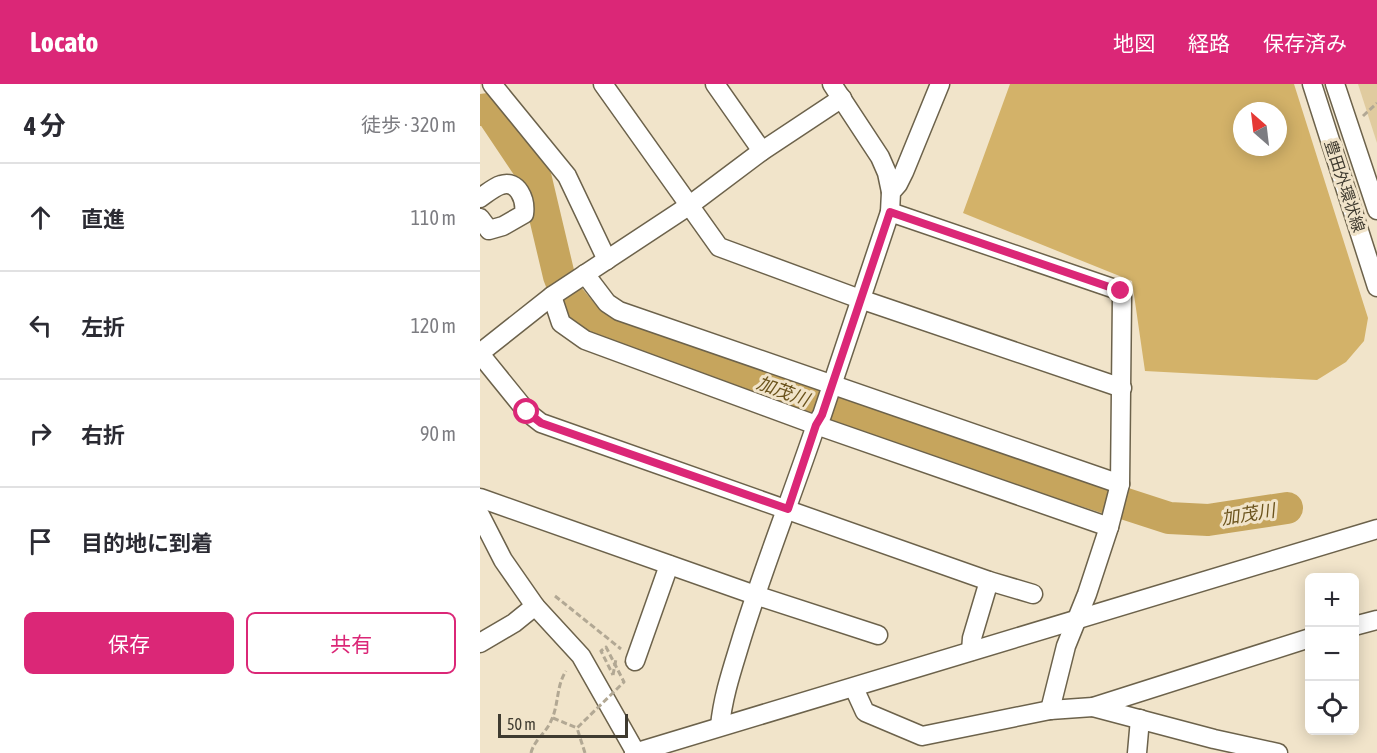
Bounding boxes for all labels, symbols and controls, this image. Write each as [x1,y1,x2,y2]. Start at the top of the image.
text: Locato [30,26,98,58]
text: 地図 [1113,31,1155,55]
text: 経路 [1188,31,1230,55]
text: 保存済み [1263,31,1347,55]
north arrow [1233,102,1287,156]
text: 4 分 [24,111,66,141]
text: 徒歩 · 320 m [361,113,456,136]
street label: 豊田外環状線 [1322,138,1368,234]
icon: ahead [24,201,57,234]
text: 直進 [81,206,125,232]
text: 110 m [411,206,456,229]
route end [1107,277,1133,303]
icon: left [24,309,57,342]
text: 左折 [81,314,125,340]
text: 120 m [411,314,456,337]
water label: 加茂川 [754,372,814,411]
route start [513,398,539,424]
icon: right [24,417,57,450]
text: 右折 [81,422,125,448]
text: 90 m [420,422,456,445]
water label: 加茂川 [1220,499,1278,529]
icon: arrive [24,525,57,558]
text: 目的地に到着 [81,530,213,556]
map controls [1305,573,1359,735]
button: + [1305,573,1359,627]
button: 保存 [24,612,234,674]
button: 共有 [246,612,456,674]
button: − [1305,627,1359,681]
button: locate [1305,681,1359,735]
scale bar [498,711,628,738]
text: 50 m [507,715,536,733]

